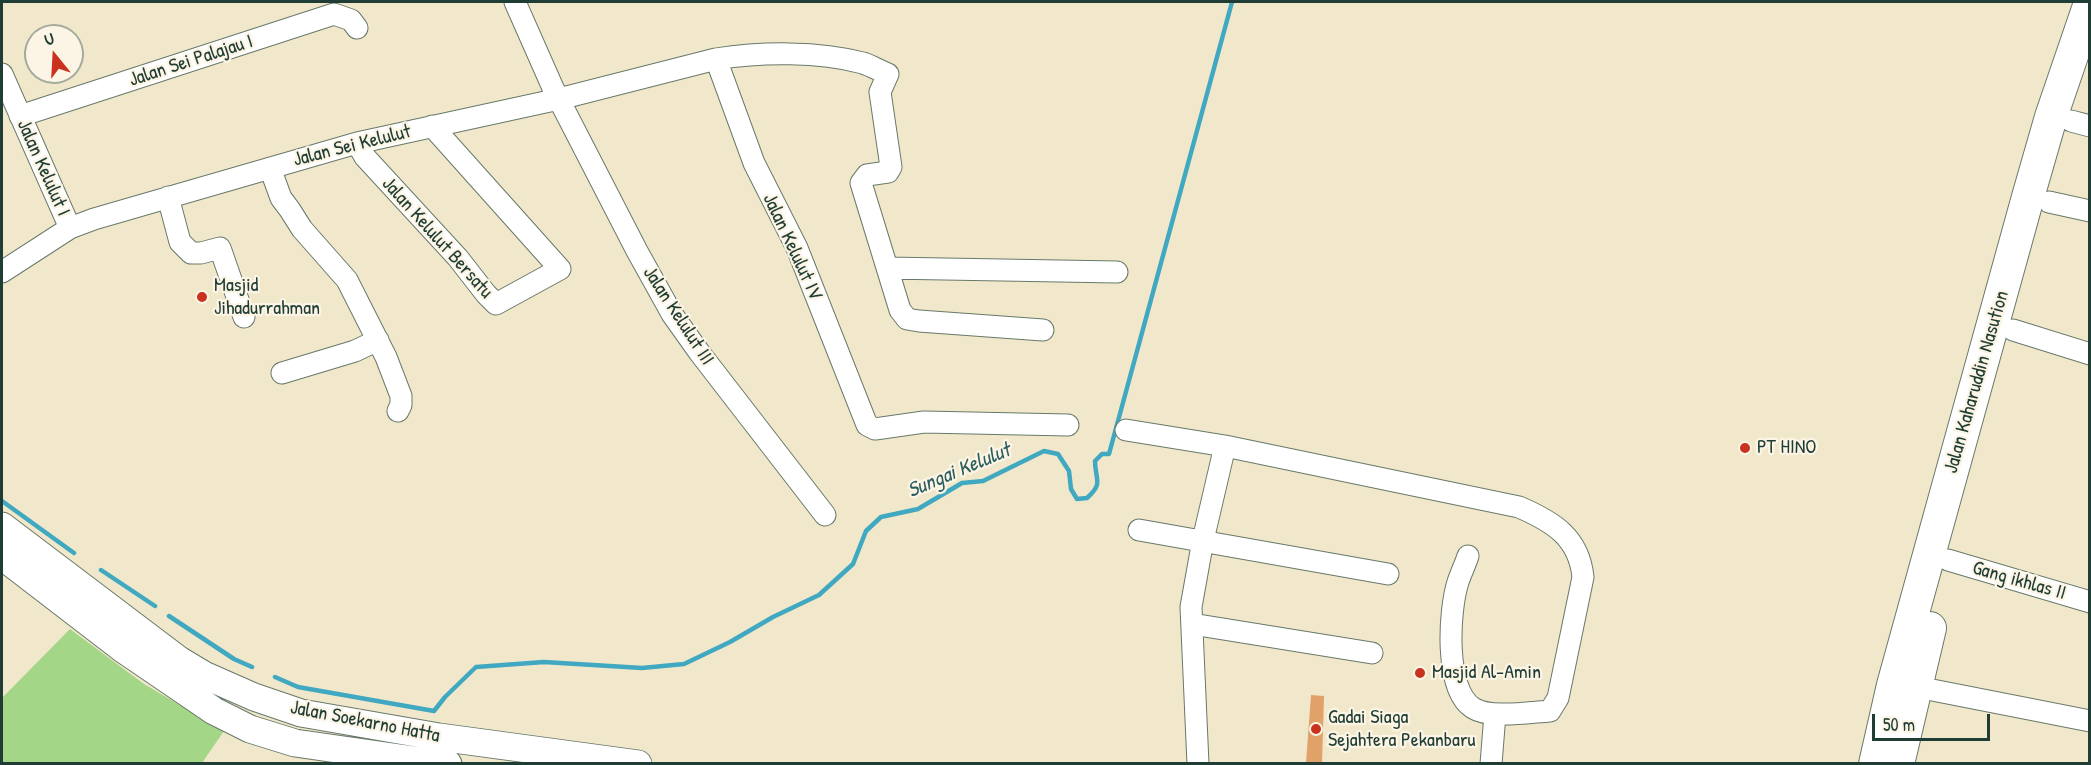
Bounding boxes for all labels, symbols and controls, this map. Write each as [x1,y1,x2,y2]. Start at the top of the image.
north arrow [24,24,84,84]
text: U [41,27,57,51]
street label: Jalan Sei Palajau I [126,30,256,92]
street label: Jalan Kelulut I [11,116,75,220]
street label: Jalan Sei Kelulut [291,120,413,172]
street label: Jalan Kelulut Bersatu [376,172,498,304]
street label: Jalan Kelulut IV [757,190,827,304]
street label: Jalan Kelulut III [637,262,719,370]
place label: Masjid Jihadurrahman [214,274,320,321]
street label: Jalan Kaharuddin Nasution [1939,288,2015,476]
marker: Masjid Jihadurrahman [195,290,209,304]
place label: PT HINO [1757,436,1816,460]
water label: Sungai Kelulut [904,438,1014,504]
marker: PT HINO [1738,441,1752,455]
street label: Gang ikhlas II [1970,556,2068,606]
place label: Masjid Al-Amin [1432,661,1541,685]
marker: Masjid Al-Amin [1413,666,1427,680]
street label: Jalan Soekarno Hatta [288,696,442,748]
scale bar [1875,702,1994,740]
place label: Gadai Siaga Sejahtera Pekanbaru [1328,706,1476,753]
text: 50 m [1883,712,1915,737]
marker: Gadai Siaga Sejahtera Pekanbaru [1309,722,1323,736]

